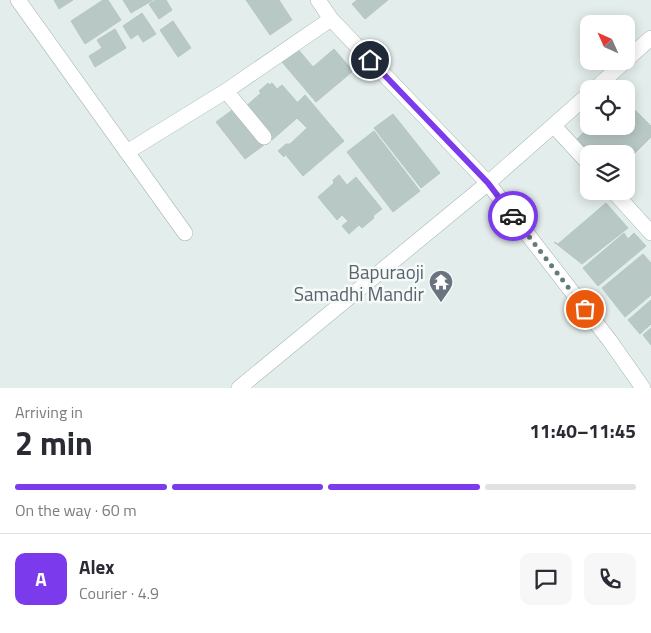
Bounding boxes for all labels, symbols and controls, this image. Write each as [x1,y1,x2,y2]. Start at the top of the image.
north arrow [580,15,635,70]
map controls [580,15,635,200]
pin [349,39,391,81]
icon: home [356,46,384,74]
button: locate [580,80,635,135]
button: layers [580,145,635,200]
courier [488,191,538,241]
icon: car [499,202,527,230]
place label: Bapuraoji Samadhi Mandir [294,257,424,308]
temple icon: Bapuraoji Samadhi Mandir [428,269,454,303]
pin [564,288,606,330]
icon: bag [571,295,599,323]
text: Arriving in [15,400,83,424]
text: 11:40–11:45 [529,416,636,445]
text: 2 min [15,419,93,467]
text: On the way · 60 m [15,498,137,522]
text: Alex [79,552,114,581]
button: chat [520,553,572,605]
button: phone [584,553,636,605]
text: A [35,564,47,593]
text: Courier · 4.9 [79,581,159,605]

